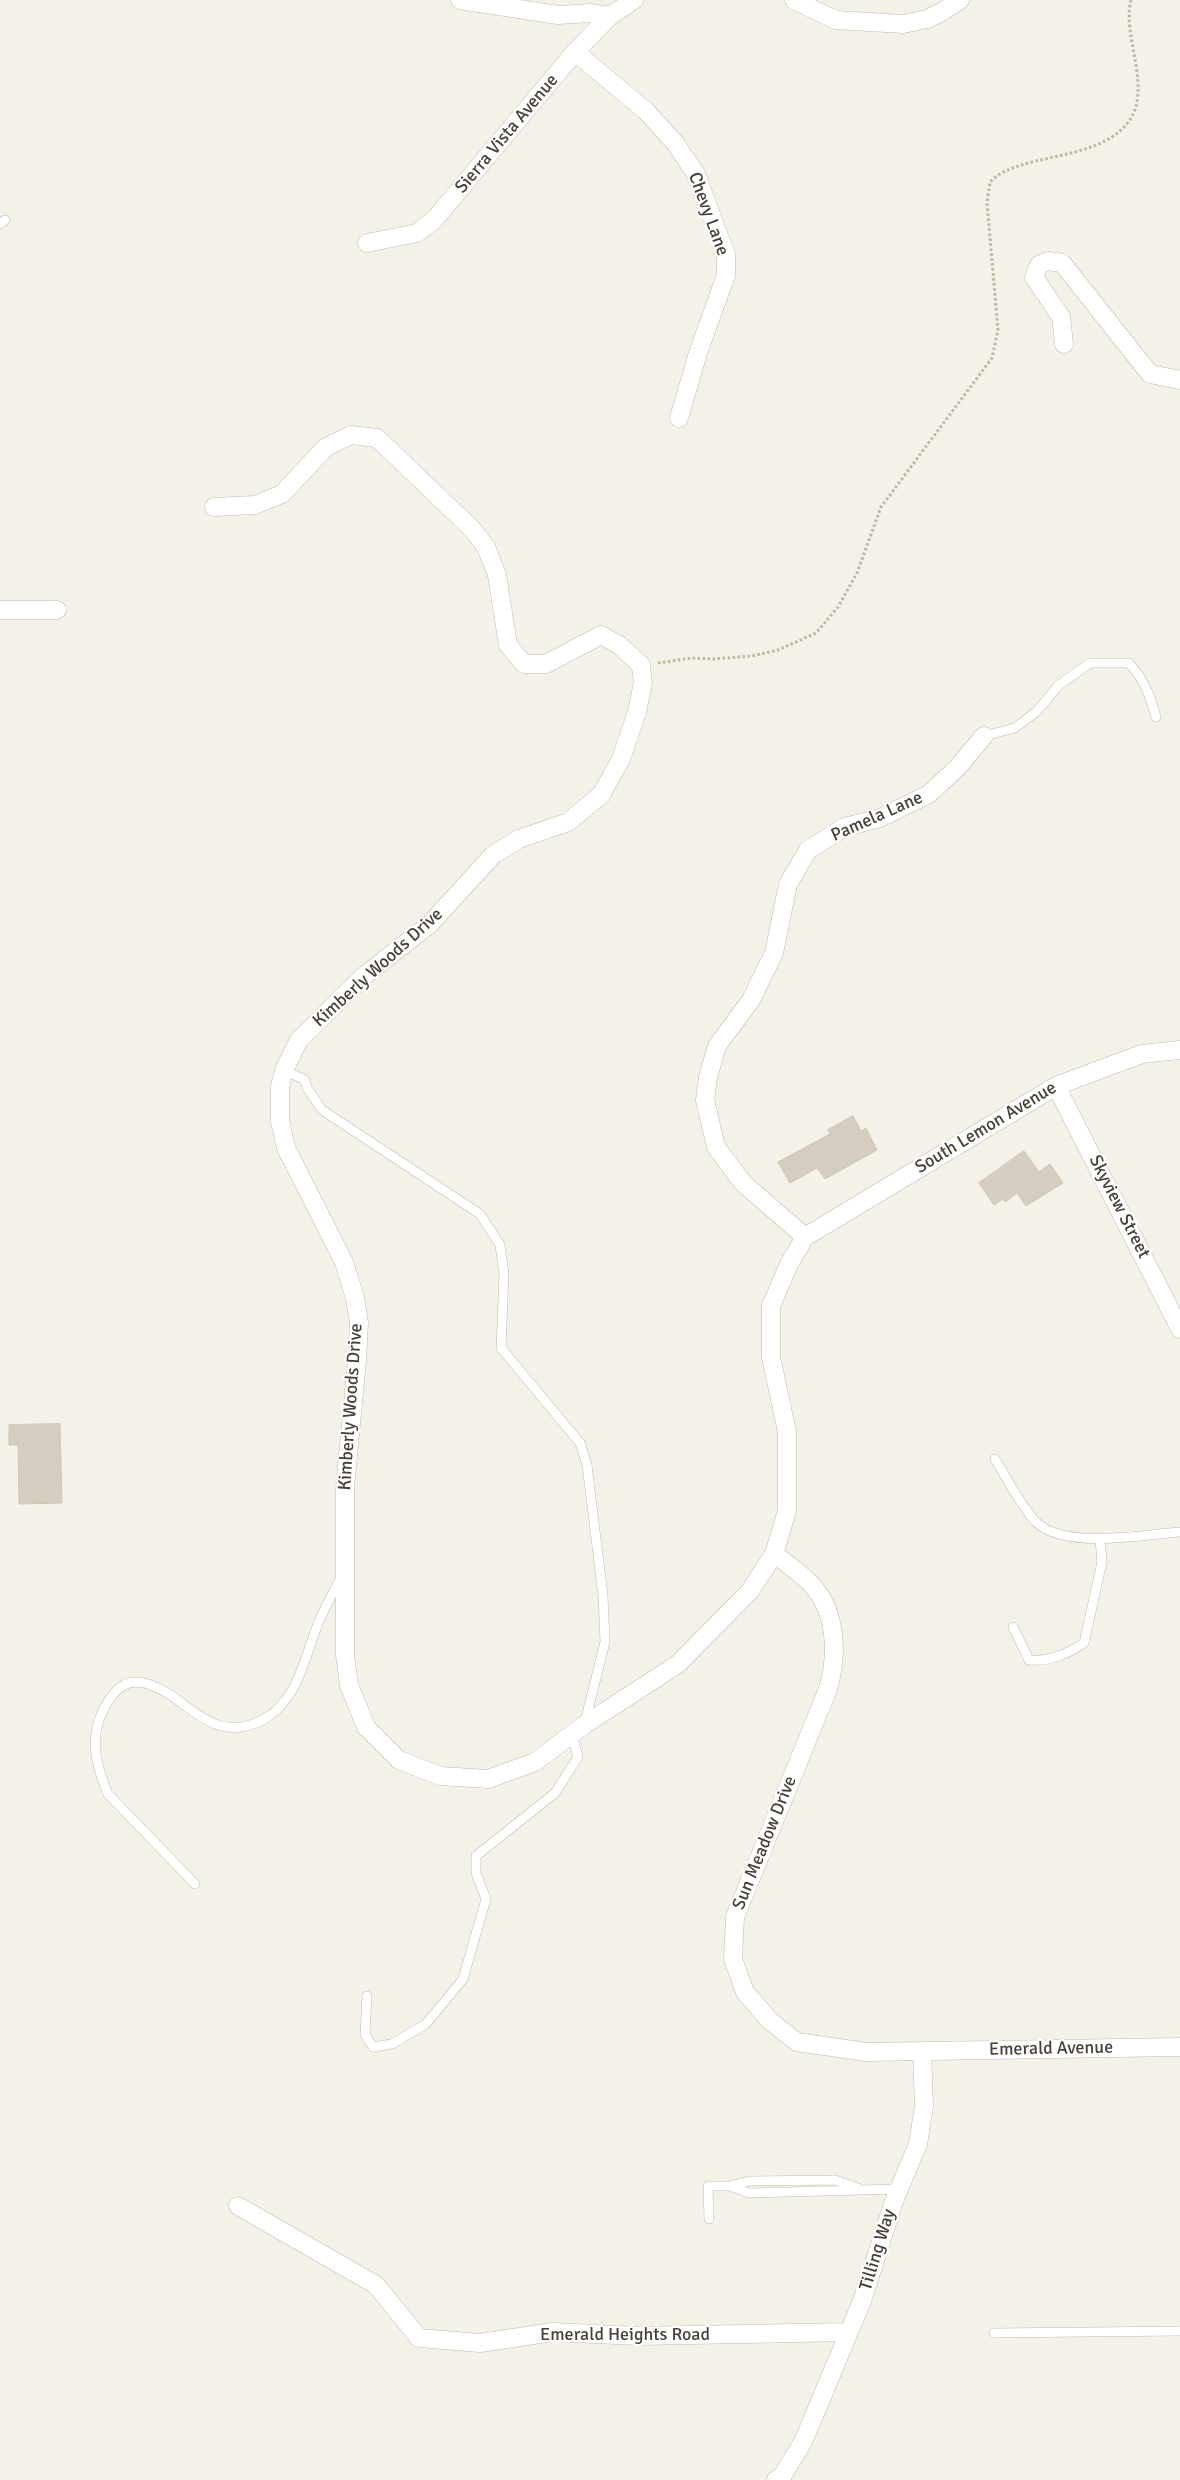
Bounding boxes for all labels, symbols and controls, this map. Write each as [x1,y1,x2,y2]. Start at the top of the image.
street label: Sierra Vista Avenue [451,70,563,198]
street label: Chevy Lane [683,169,733,259]
street label: Pamela Lane [828,787,926,847]
street label: Kimberly Woods Drive [309,904,447,1032]
street label: South Lemon Avenue [911,1077,1061,1179]
street label: Skyview Street [1084,1152,1154,1262]
street label: Kimberly Woods Drive [334,1323,368,1491]
street label: Sun Meadow Drive [728,1773,802,1913]
street label: Emerald Avenue [989,2037,1113,2061]
street label: Tilling Way [855,2207,901,2293]
street label: Emerald Heights Road [540,2324,710,2346]

